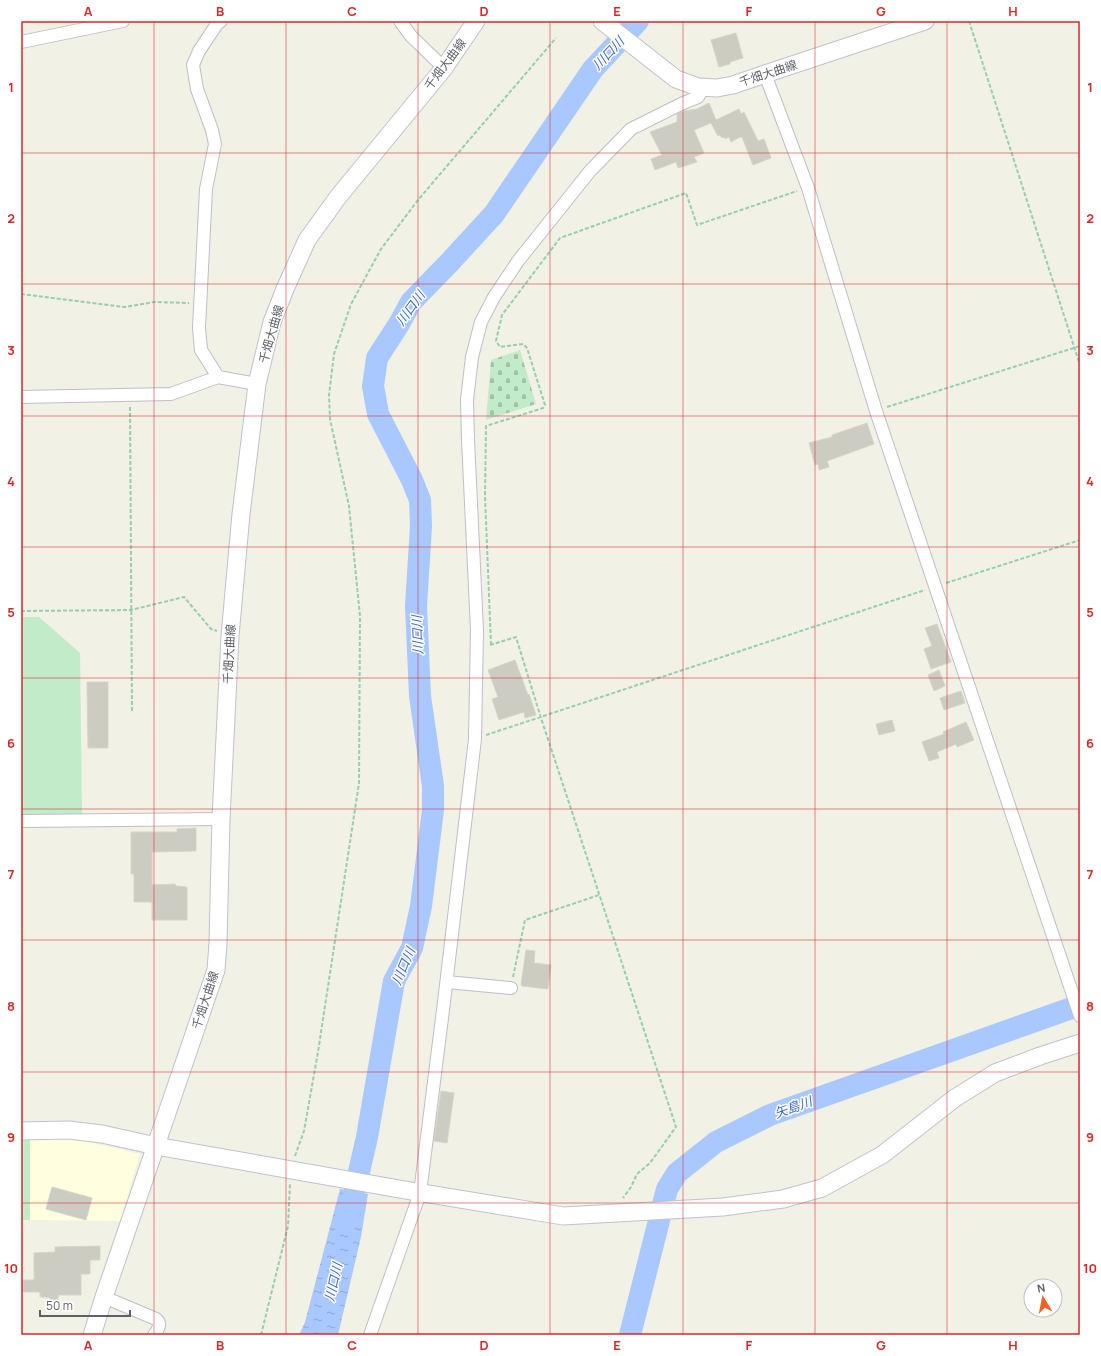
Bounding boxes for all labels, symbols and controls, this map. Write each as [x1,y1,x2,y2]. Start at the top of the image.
text: A [84,2,93,20]
text: B [216,2,224,20]
text: C [347,2,357,20]
text: D [479,2,489,20]
text: E [613,2,621,20]
text: F [746,2,753,20]
text: G [876,2,886,20]
text: H [1008,2,1018,20]
water label: 川口川 [588,31,629,73]
street label: 千畑大曲線 [420,35,470,93]
street label: 千畑大曲線 [737,56,799,90]
text: 1 [8,78,14,96]
text: 1 [1087,78,1093,96]
text: 2 [7,209,15,227]
text: 2 [1086,209,1094,227]
water label: 川口川 [391,285,430,329]
street label: 千畑大曲線 [255,303,287,365]
text: 3 [7,341,15,359]
text: 3 [1086,341,1094,359]
text: 4 [7,472,15,490]
text: 4 [1086,472,1094,490]
text: 5 [7,603,15,621]
text: 5 [1086,603,1094,621]
water label: 川口川 [407,613,427,655]
street label: 千畑大曲線 [219,624,239,684]
text: 6 [7,734,15,752]
text: 6 [1086,734,1094,752]
text: 7 [8,865,15,883]
text: 7 [1087,865,1094,883]
water label: 川口川 [387,943,420,987]
street label: 千畑大曲線 [188,969,222,1031]
text: 8 [7,997,15,1015]
text: 8 [1086,997,1094,1015]
water label: 矢島川 [772,1091,816,1122]
text: 9 [7,1128,15,1146]
text: 9 [1086,1128,1094,1146]
text: 10 [4,1259,18,1277]
water label: 川口川 [320,1259,347,1303]
text: 10 [1083,1259,1097,1277]
north arrow [1023,1278,1063,1318]
text: N [1036,1280,1046,1296]
scale bar [40,1292,130,1318]
text: 50 m [46,1297,73,1314]
text: A [84,1336,93,1354]
text: B [216,1336,224,1354]
text: C [347,1336,357,1354]
text: D [479,1336,489,1354]
text: E [613,1336,621,1354]
text: F [746,1336,753,1354]
text: G [876,1336,886,1354]
text: H [1008,1336,1018,1354]

